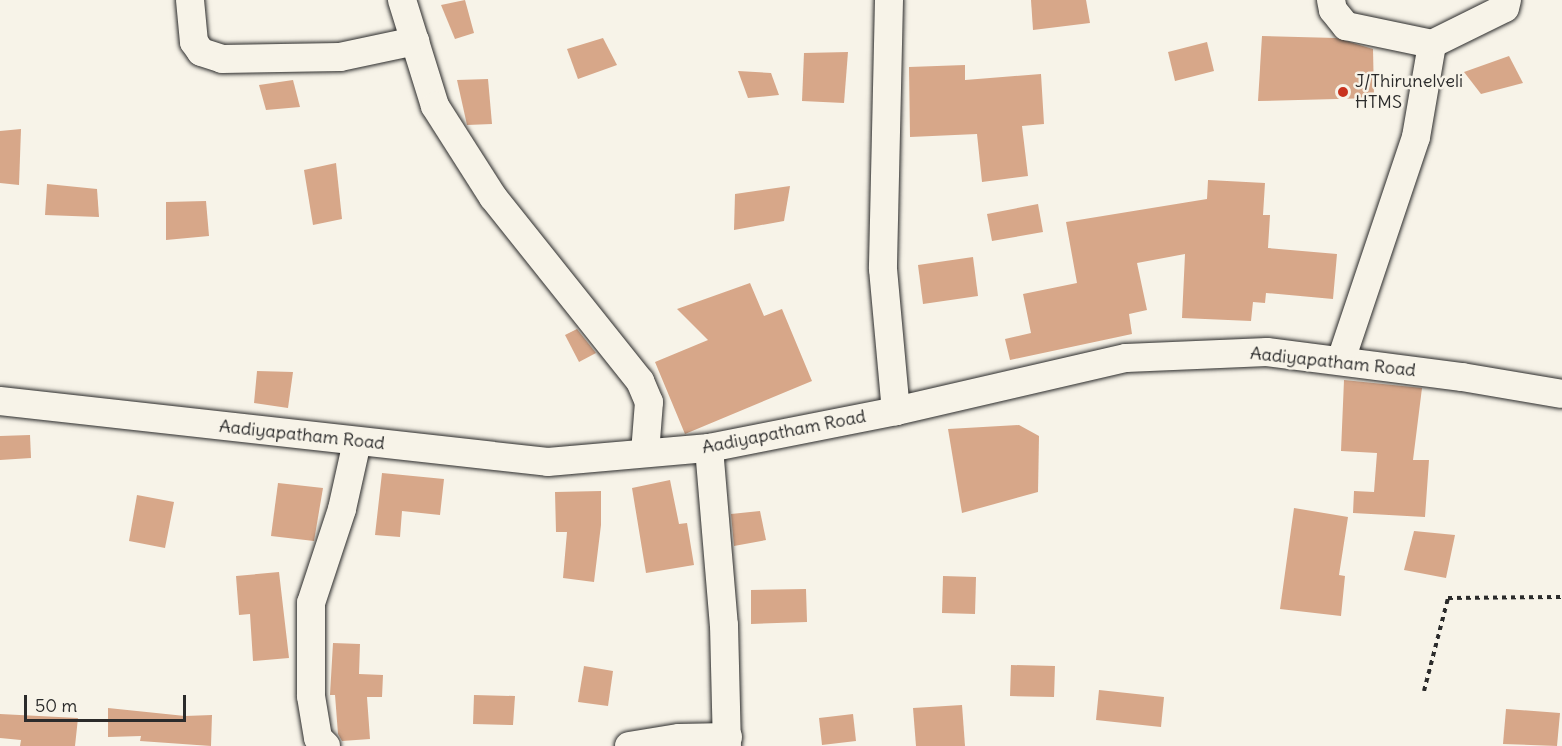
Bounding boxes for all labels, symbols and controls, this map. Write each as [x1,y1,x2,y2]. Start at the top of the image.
place label: J/Thirunelveli HTMS [1355,71,1463,113]
marker: J/Thirunelveli HTMS [1336,85,1350,99]
street label: Aadiyapatham Road [1249,343,1417,381]
street label: Aadiyapatham Road [700,406,868,458]
street label: Aadiyapatham Road [218,416,386,454]
scale bar [27,683,189,721]
text: 50 m [35,694,77,717]

